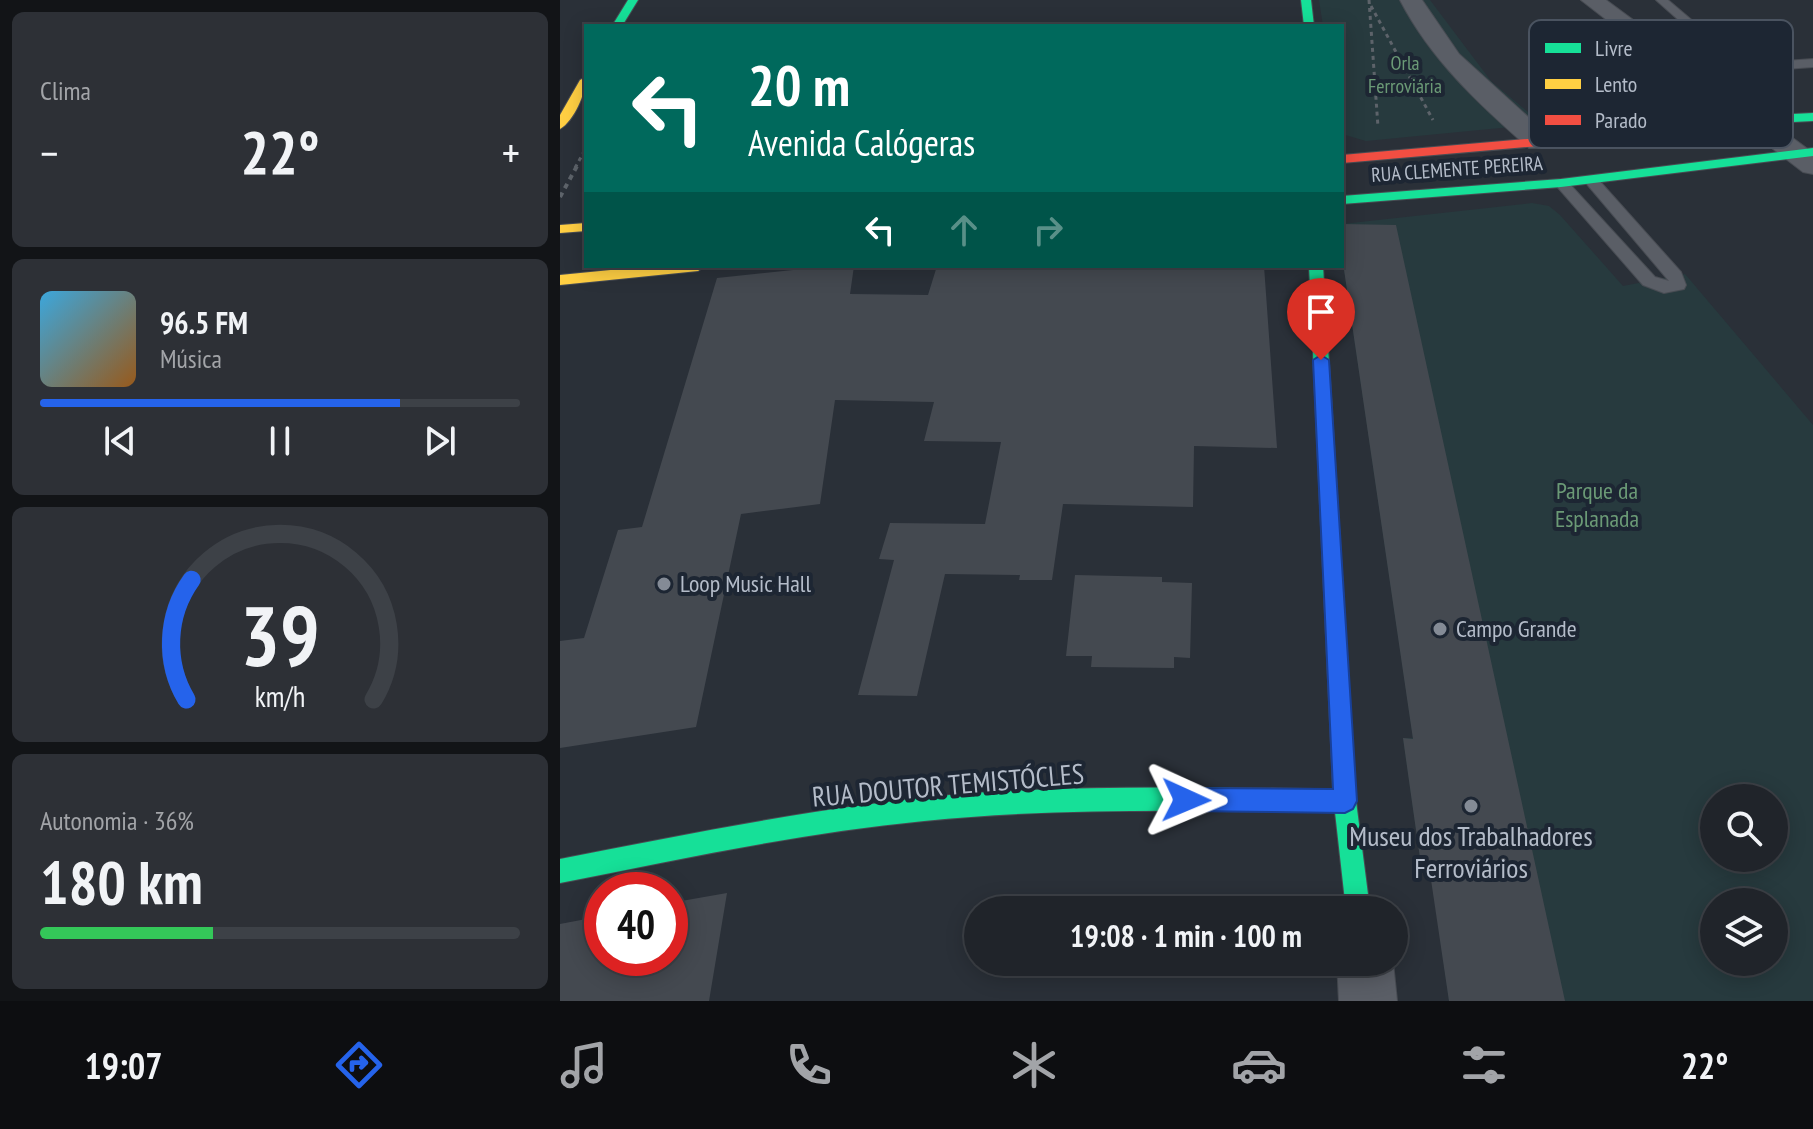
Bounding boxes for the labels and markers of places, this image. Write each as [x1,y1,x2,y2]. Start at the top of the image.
pin [1287,278,1355,360]
place label: Loop Music Hall [680,568,811,599]
marker: Loop Music Hall [655,575,673,593]
place label: Campo Grande [1456,613,1577,644]
marker: Campo Grande [1431,620,1449,638]
marker: Museu dos Trabalhadores Ferroviários [1462,797,1480,815]
place label: Museu dos Trabalhadores Ferroviários [1349,817,1593,886]

